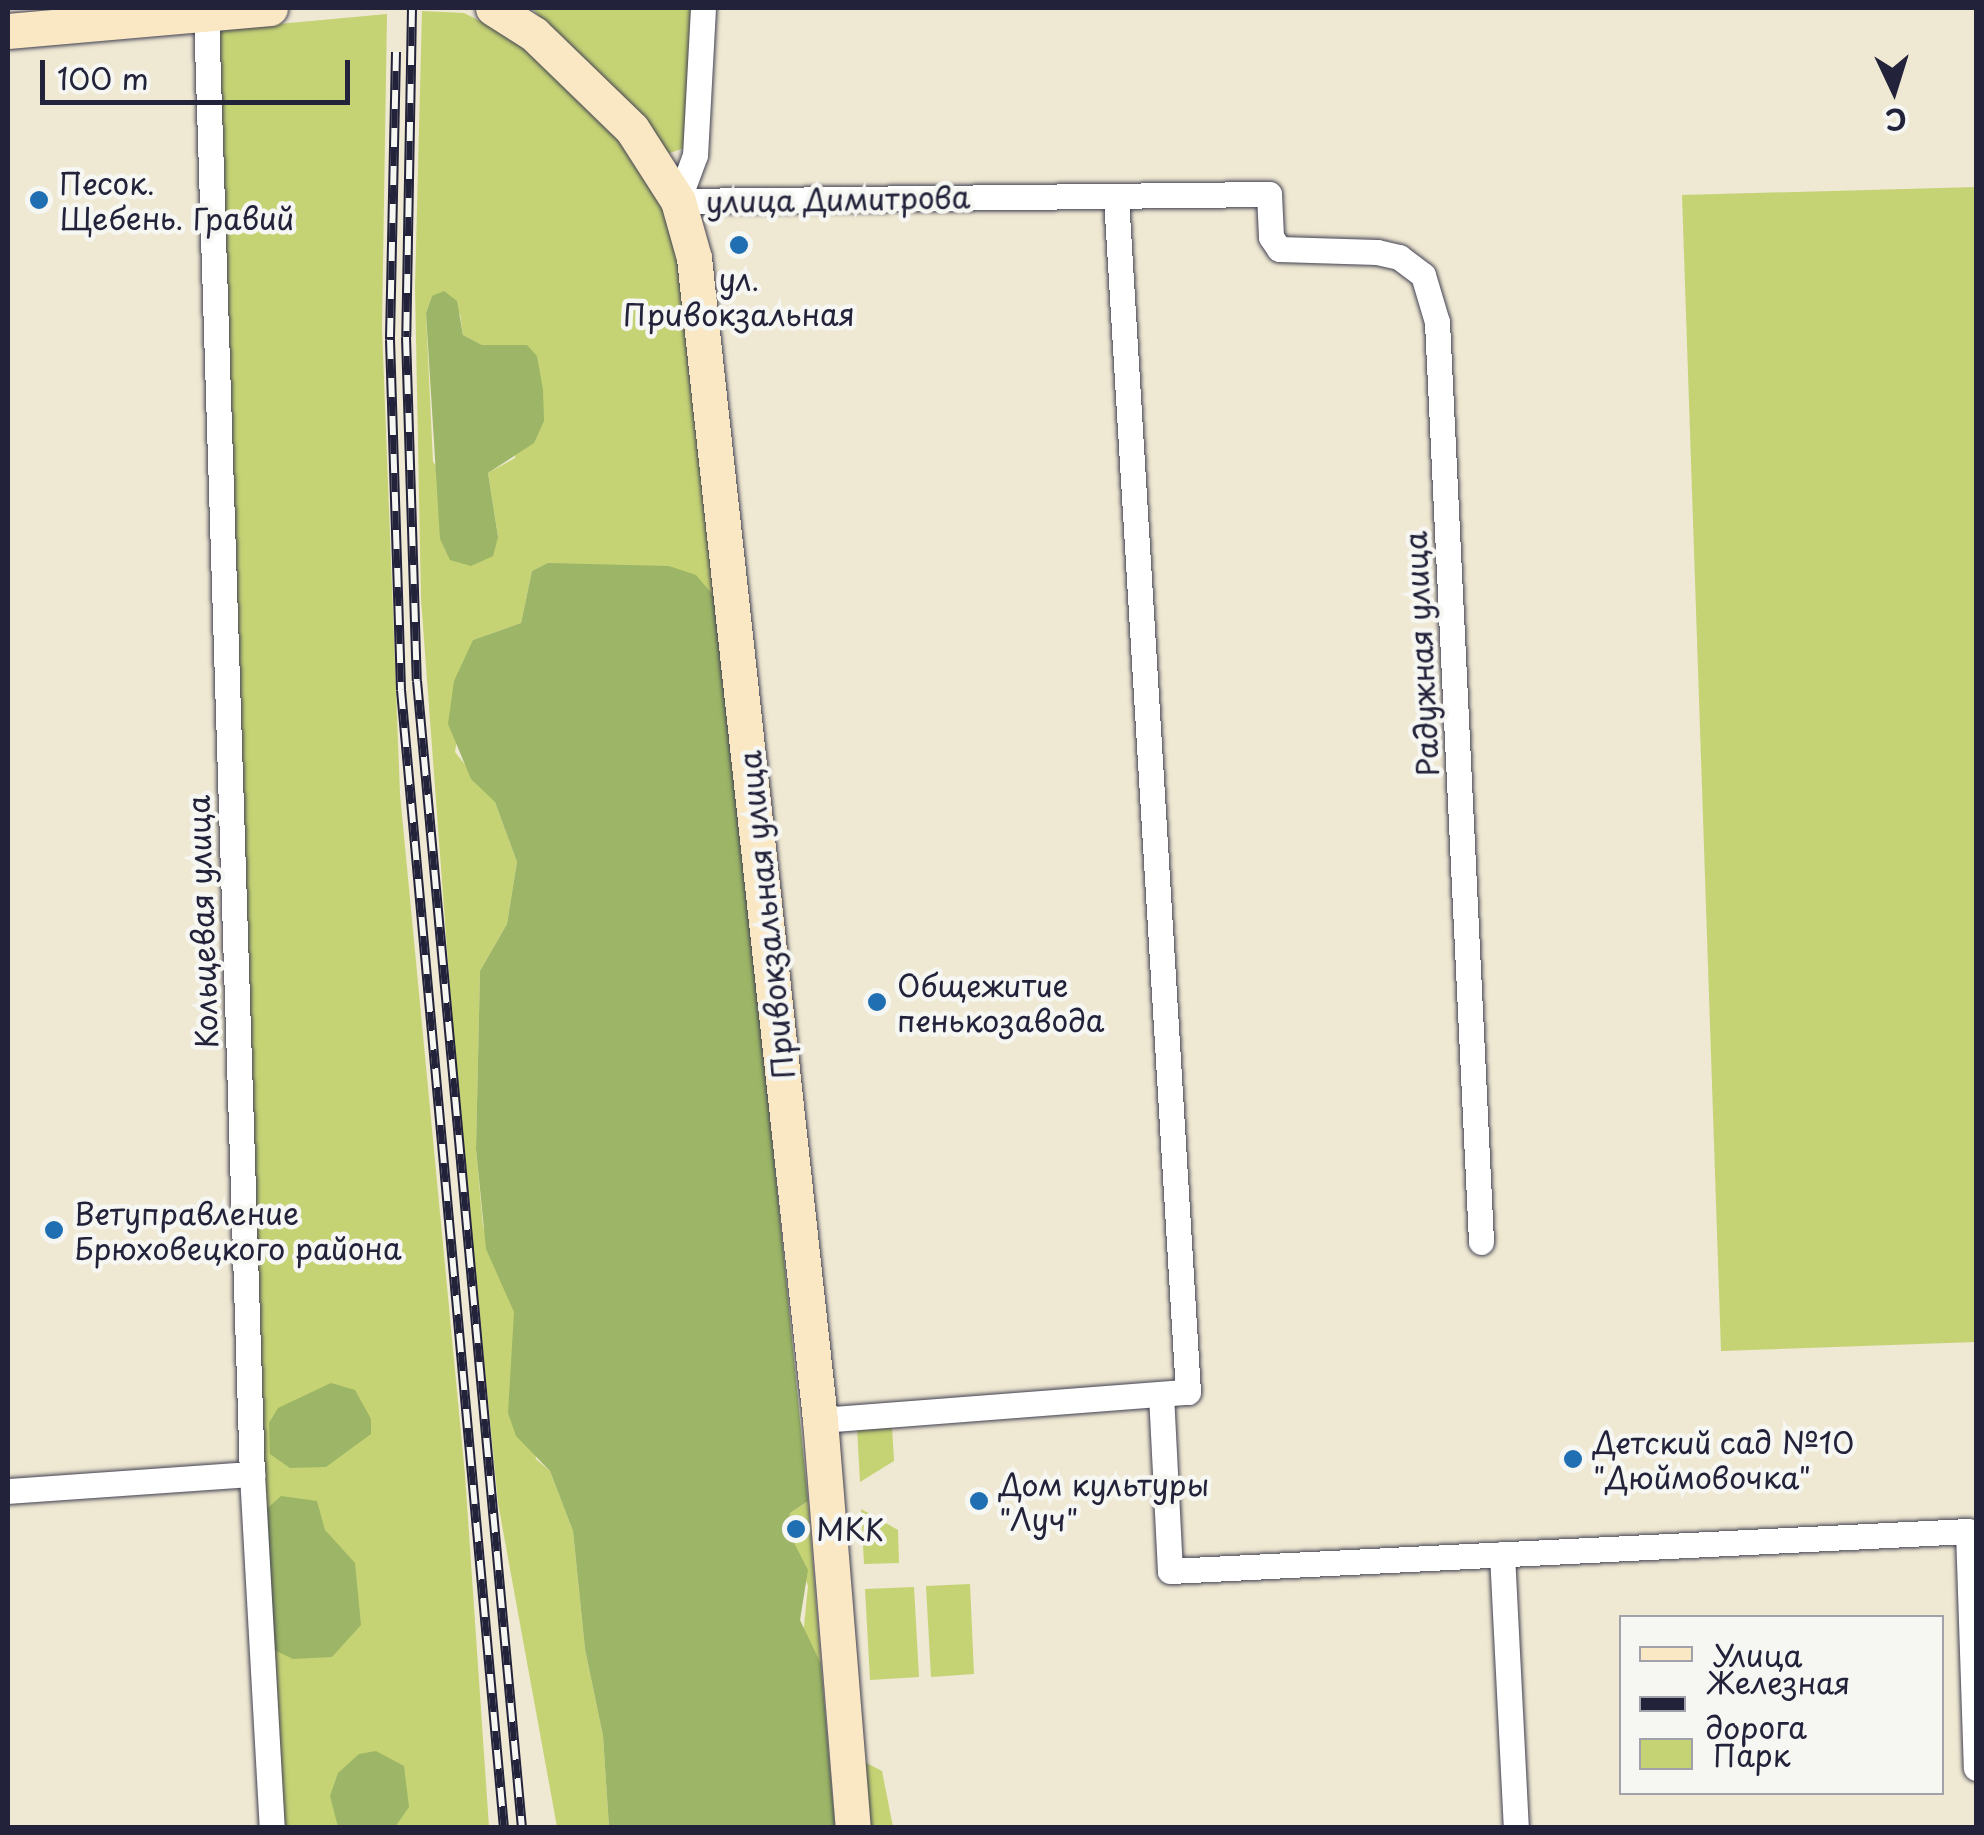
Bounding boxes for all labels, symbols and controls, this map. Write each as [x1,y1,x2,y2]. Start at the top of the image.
scale bar [45,40,355,102]
north arrow [1844,40,1944,140]
text: 100 m [57,55,149,100]
text: С [1884,98,1908,143]
place label: Песок. Щебень. Гравий [59,165,295,236]
street label: улица Димитрова [704,179,972,219]
marker: Песок. Щебень. Гравий [28,189,50,211]
marker: ул. Привокзальная [728,234,750,256]
place label: ул. Привокзальная [623,261,855,332]
street label: Радужная улица [1397,530,1445,778]
street label: Привокзальная улица [731,748,801,1082]
street label: Кольцевая улица [180,794,224,1050]
place label: Общежитие пенькозавода [897,967,1105,1038]
marker: Общежитие пенькозавода [866,991,888,1013]
place label: Ветуправление Брюховецкого района [74,1195,402,1266]
marker: Ветуправление Брюховецкого района [43,1219,65,1241]
place label: Детский сад №10 "Дюймовочка" [1593,1424,1856,1494]
marker: Детский сад №10 "Дюймовочка" [1562,1448,1584,1470]
place label: Дом культуры "Луч" [999,1466,1210,1536]
marker: Дом культуры "Луч" [968,1490,990,1512]
place label: МКК [816,1511,884,1547]
marker: МКК [785,1518,807,1540]
legend [1619,1615,1944,1795]
text: Улица [1713,1632,1802,1677]
text: Железная дорога [1706,1659,1851,1749]
text: Парк [1713,1732,1790,1777]

